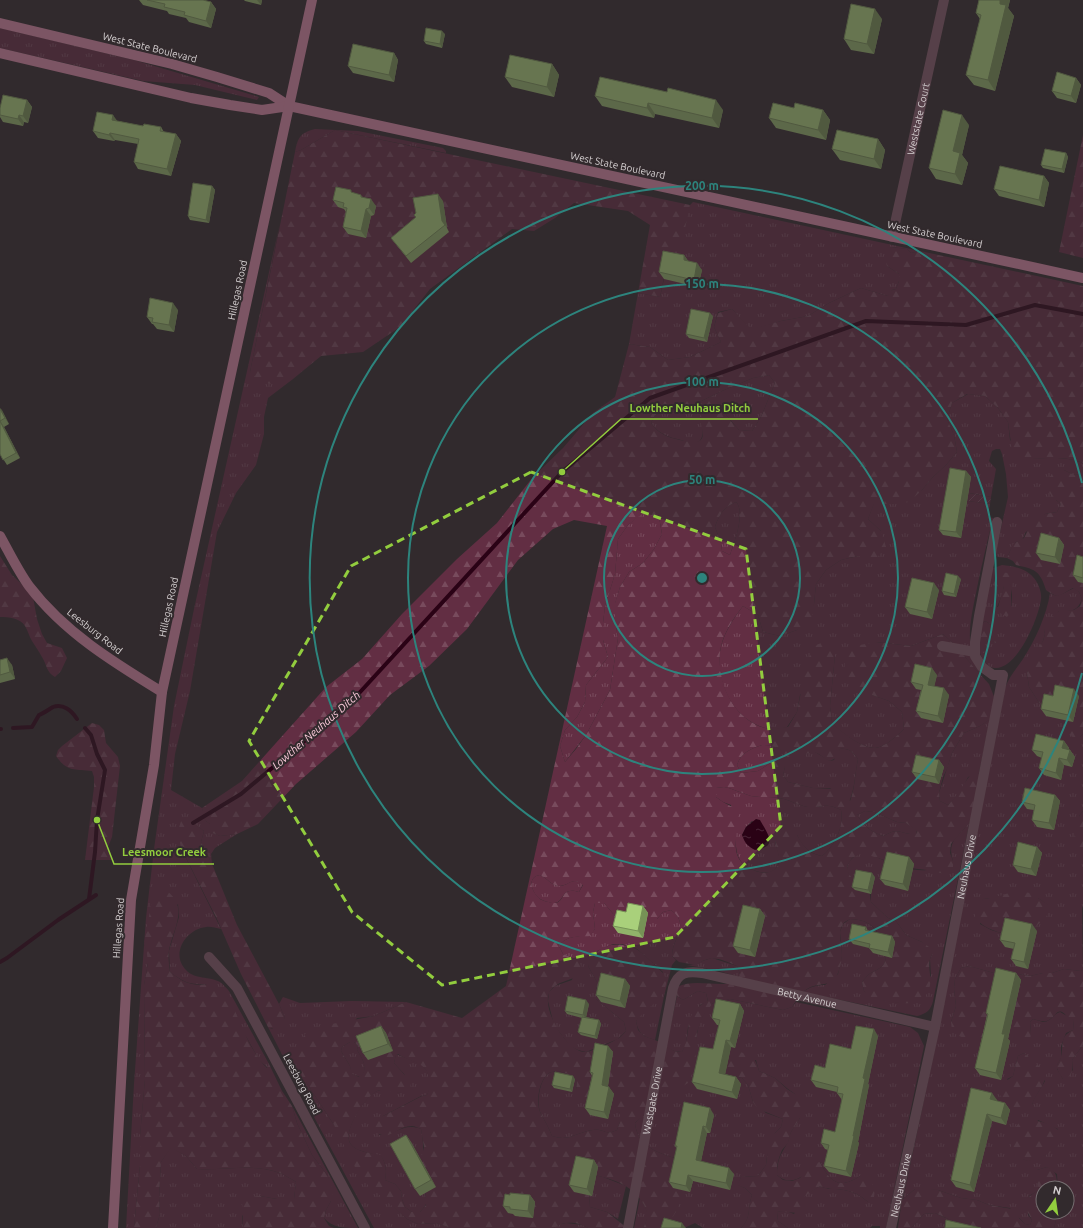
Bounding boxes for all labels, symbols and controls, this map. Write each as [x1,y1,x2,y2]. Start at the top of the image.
street label: West State Boulevard [102,30,198,65]
street label: Weststate Court [905,82,932,156]
street label: West State Boulevard [569,150,667,181]
text: 200 m [685,179,719,192]
street label: West State Boulevard [886,219,984,250]
street label: Hillegas Road [226,259,249,321]
text: 150 m [685,277,719,290]
text: 100 m [685,375,719,388]
callout: Lowther Neuhaus Ditch [621,396,758,419]
text: Lowther Neuhaus Ditch [630,402,750,414]
text: 50 m [689,473,715,486]
centre of rings [695,571,709,585]
street label: Hillegas Road [157,576,180,638]
street label: Leesburg Road [65,606,125,656]
water label: Lowther Neuhaus Ditch [270,689,362,771]
street label: Neuhaus Drive [955,834,978,900]
callout: Leesmoor Creek [114,841,214,864]
text: Leesmoor Creek [122,846,207,858]
street label: Hillegas Road [111,897,126,959]
street label: Betty Avenue [776,986,838,1010]
street label: Leesburg Road [281,1052,322,1116]
street label: Westgate Drive [641,1065,664,1135]
street label: Neuhaus Drive [889,1152,913,1218]
north arrow [1035,1180,1075,1220]
text: N [1052,1183,1063,1197]

